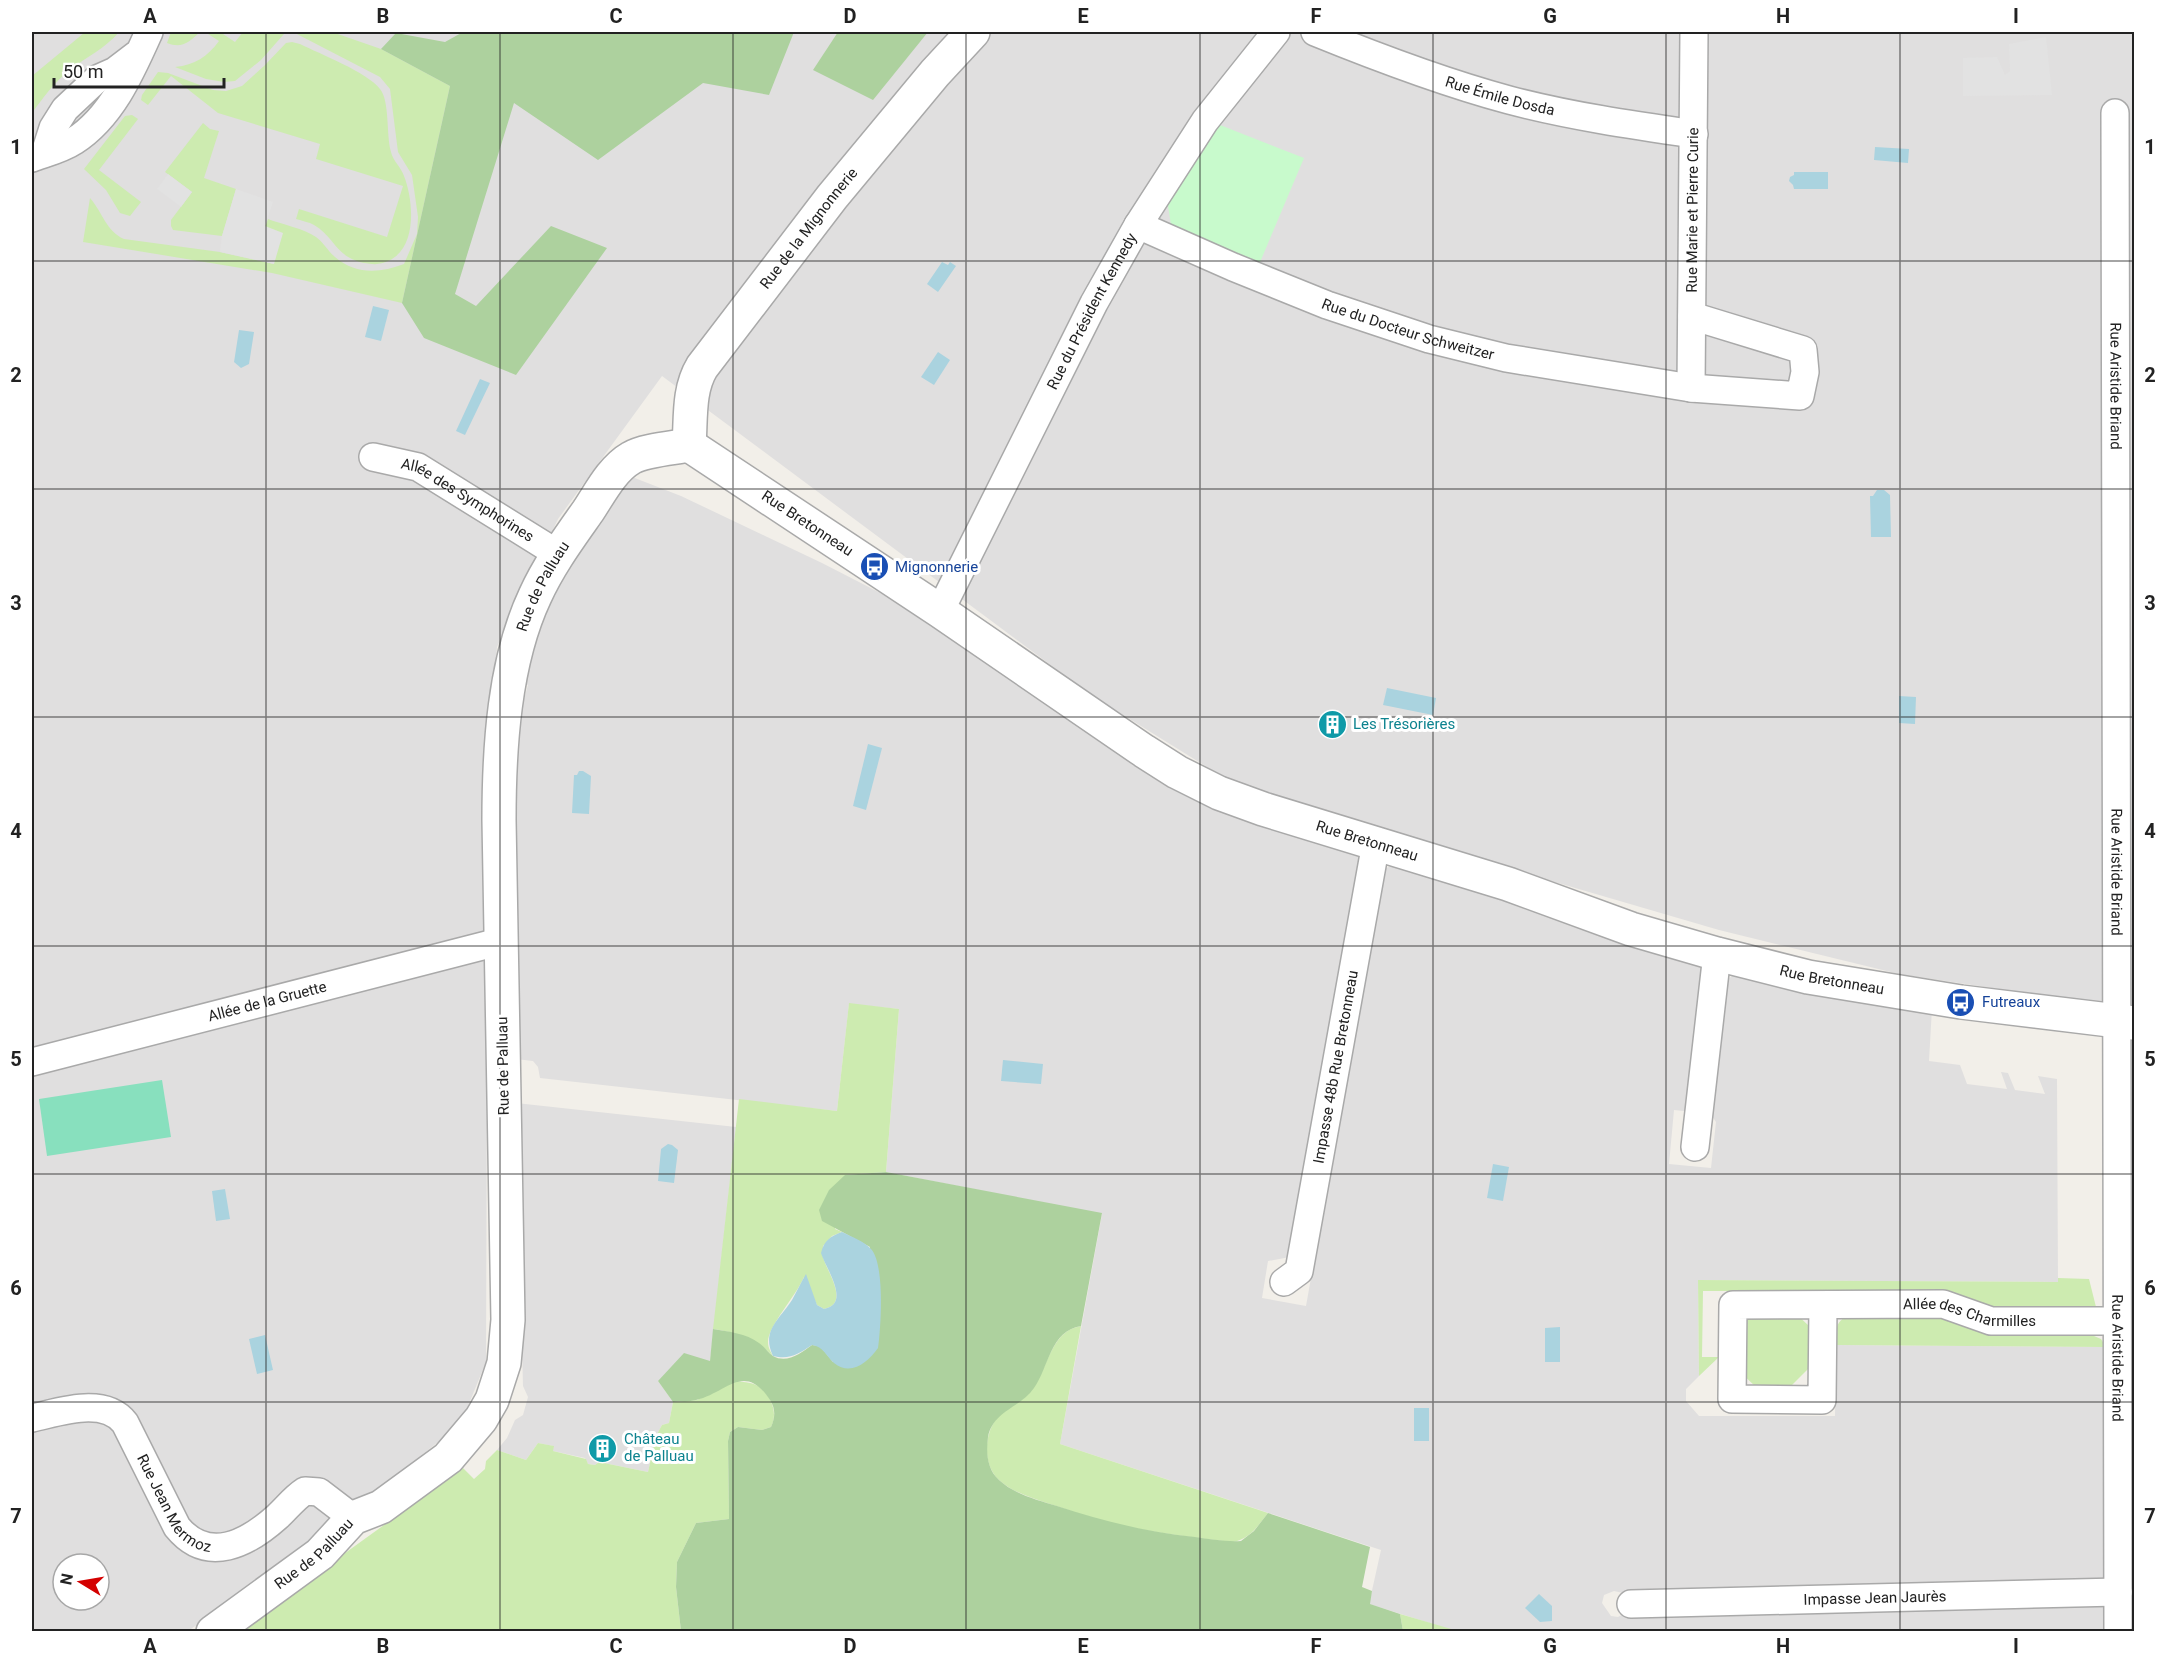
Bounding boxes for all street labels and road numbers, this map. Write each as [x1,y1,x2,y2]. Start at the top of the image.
street label: Rue Émile Dosda [1443,72,1556,120]
street label: Rue Marie et Pierre Curie [1683,127,1702,293]
street label: Rue de la Mignonnerie [756,164,861,292]
street label: Rue du Président Kennedy [1043,230,1141,392]
street label: Rue du Docteur Schweitzer [1319,295,1496,364]
street label: Rue Aristide Briand [2106,322,2125,450]
street label: Allée des Symphorines [399,455,537,546]
street label: Rue Bretonneau [758,487,857,560]
street label: Rue de Palluau [513,538,573,634]
street label: Rue Aristide Briand [2107,808,2126,936]
street label: Rue Bretonneau [1314,817,1420,865]
street label: Rue Bretonneau [1778,961,1886,998]
street label: Impasse 48b Rue Bretonneau [1310,969,1362,1165]
street label: Allée de la Gruette [206,977,329,1025]
street label: Rue de Palluau [493,1016,513,1116]
street label: Allée des Charmilles [1903,1294,2036,1330]
street label: Rue Aristide Briand [2108,1294,2127,1422]
street label: Rue Jean Mermoz [133,1451,213,1556]
street label: Rue de Palluau [271,1515,357,1593]
street label: Impasse Jean Jaurès [1803,1587,1947,1609]

